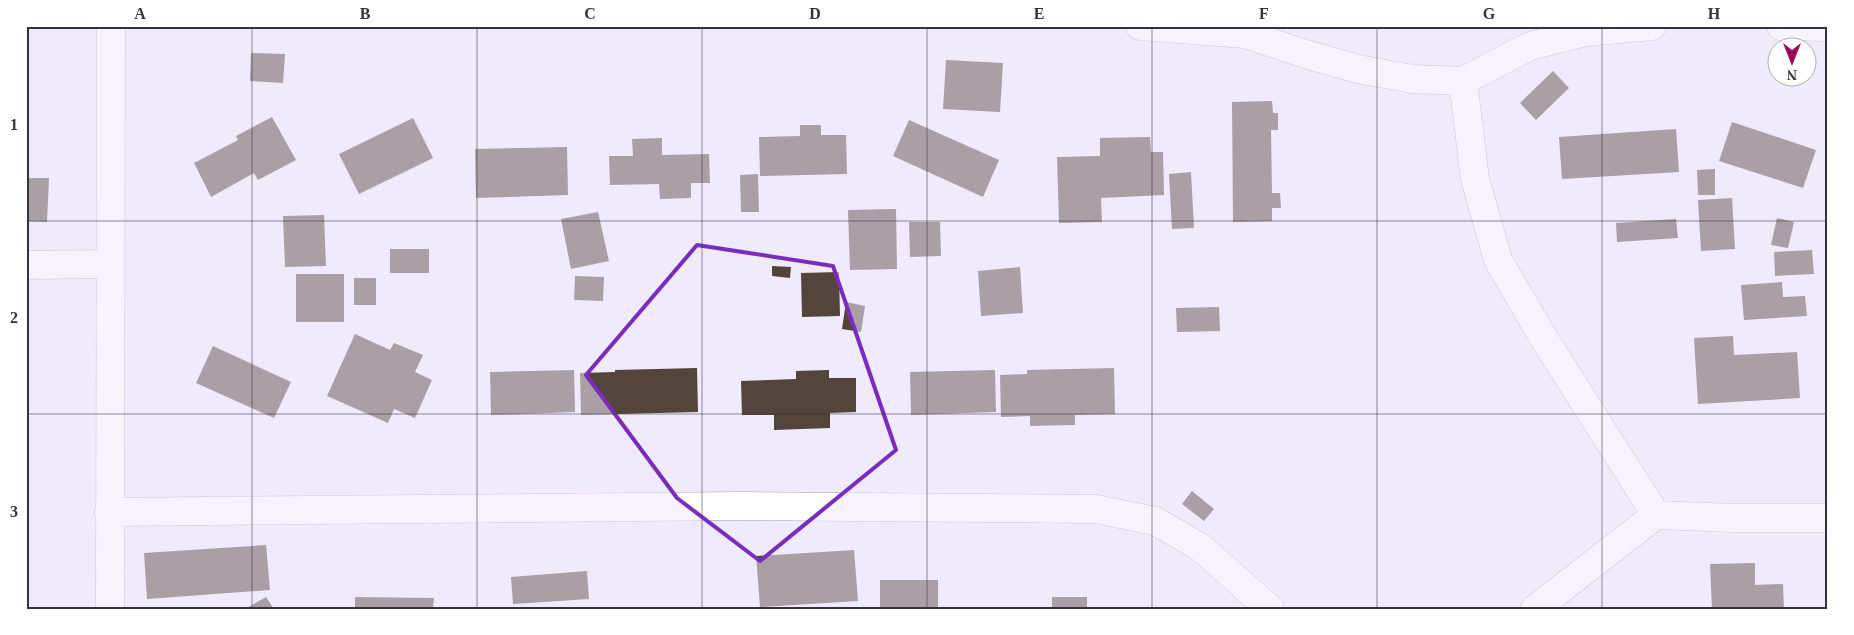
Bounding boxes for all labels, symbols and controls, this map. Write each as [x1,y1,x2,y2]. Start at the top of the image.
text: A [134,5,146,22]
text: B [360,5,371,22]
text: C [584,5,596,22]
text: D [809,5,821,22]
text: E [1034,5,1044,22]
text: F [1259,5,1269,22]
text: G [1483,5,1496,22]
text: H [1708,5,1721,22]
north arrow [1766,38,1816,88]
text: N [1787,67,1797,82]
text: 1 [10,116,18,133]
text: 2 [10,309,18,326]
text: 3 [10,503,18,520]

